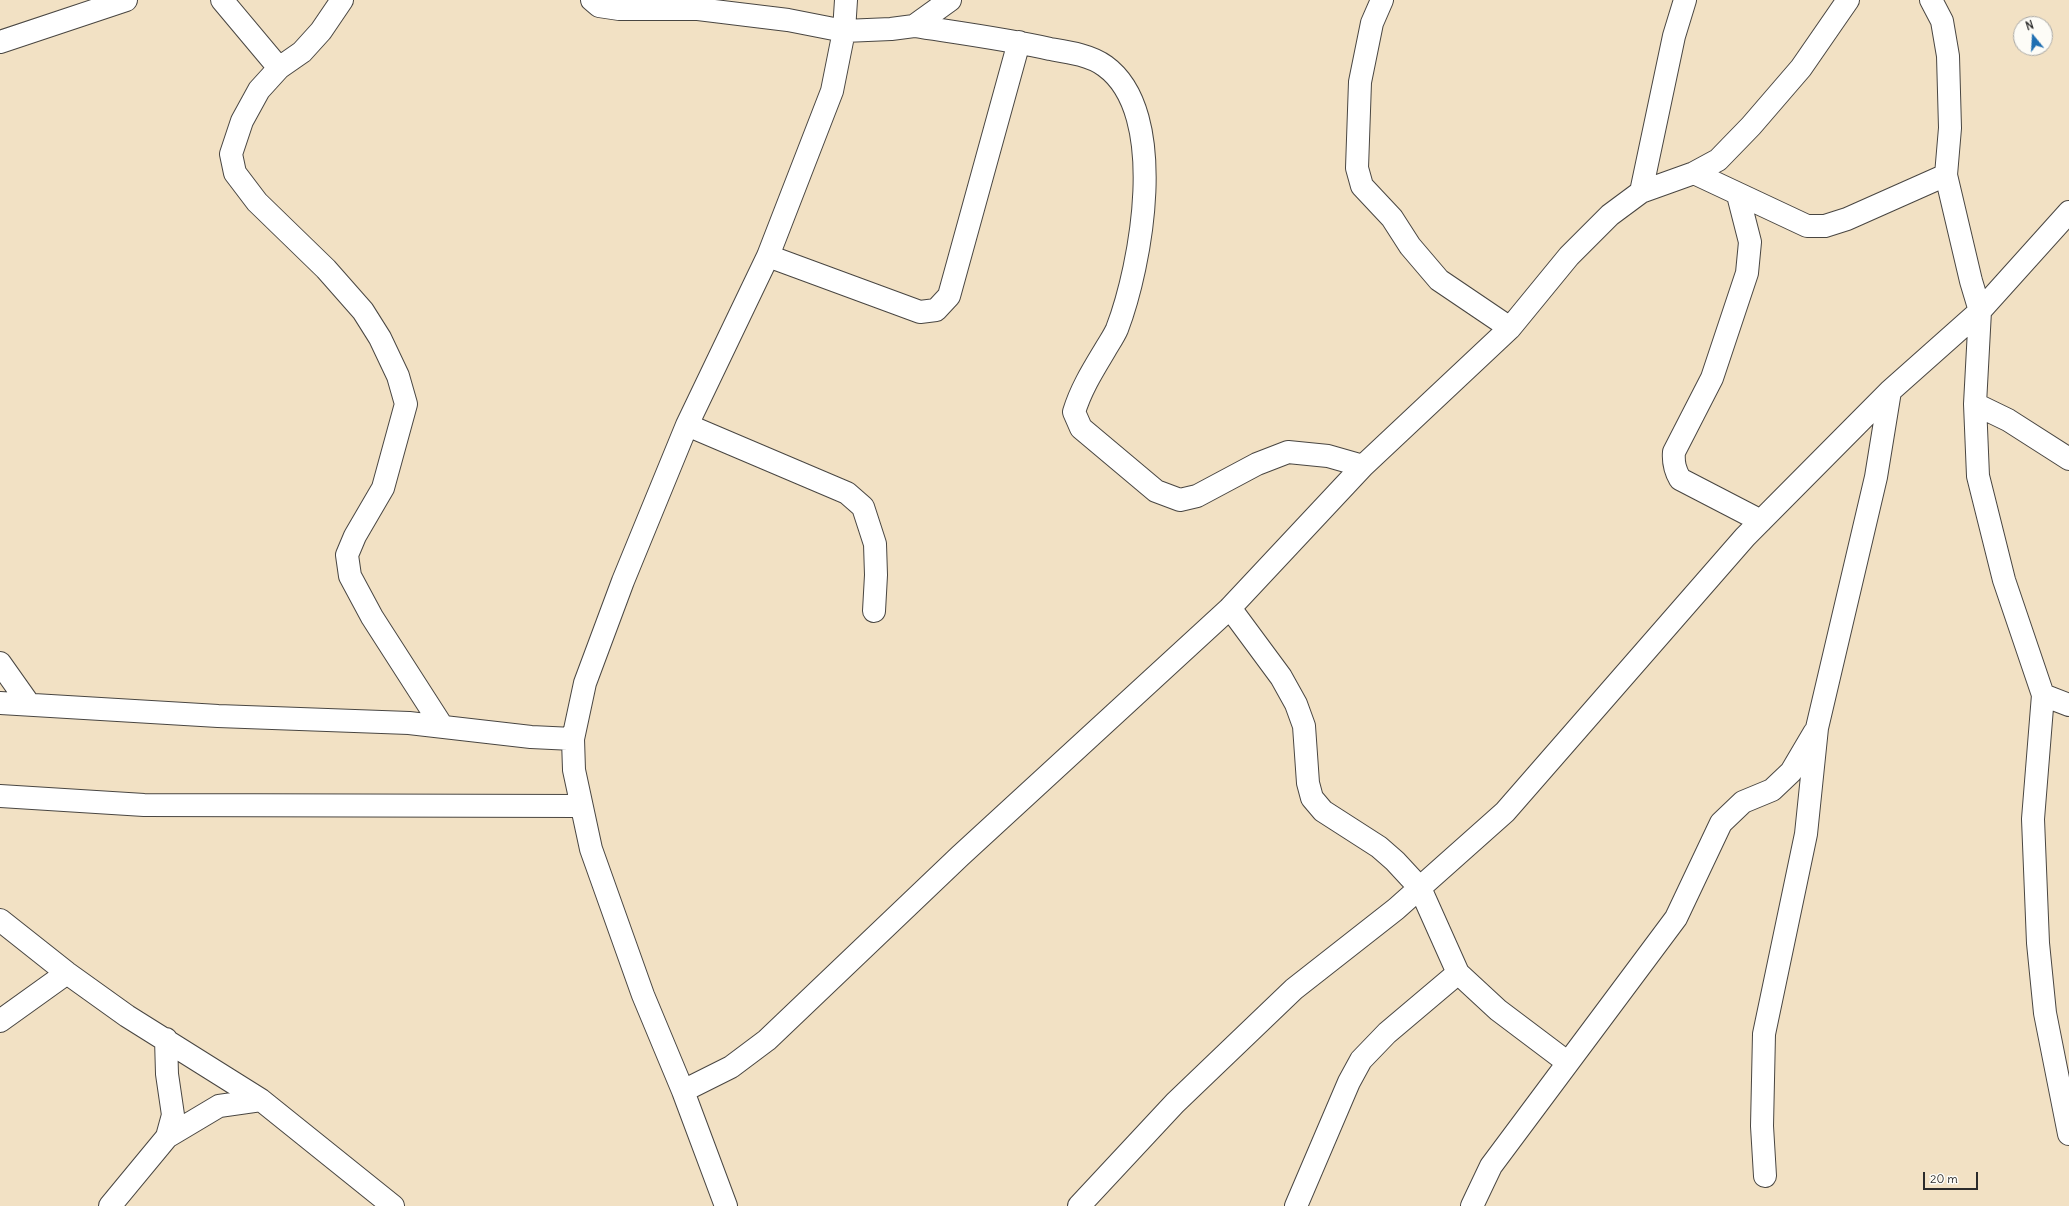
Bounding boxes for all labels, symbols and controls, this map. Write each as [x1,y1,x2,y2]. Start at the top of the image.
north arrow [2013,16,2053,56]
text: N [2024,18,2035,33]
scale bar [1925,1164,1980,1190]
text: 20 m [1930,1171,1958,1186]

